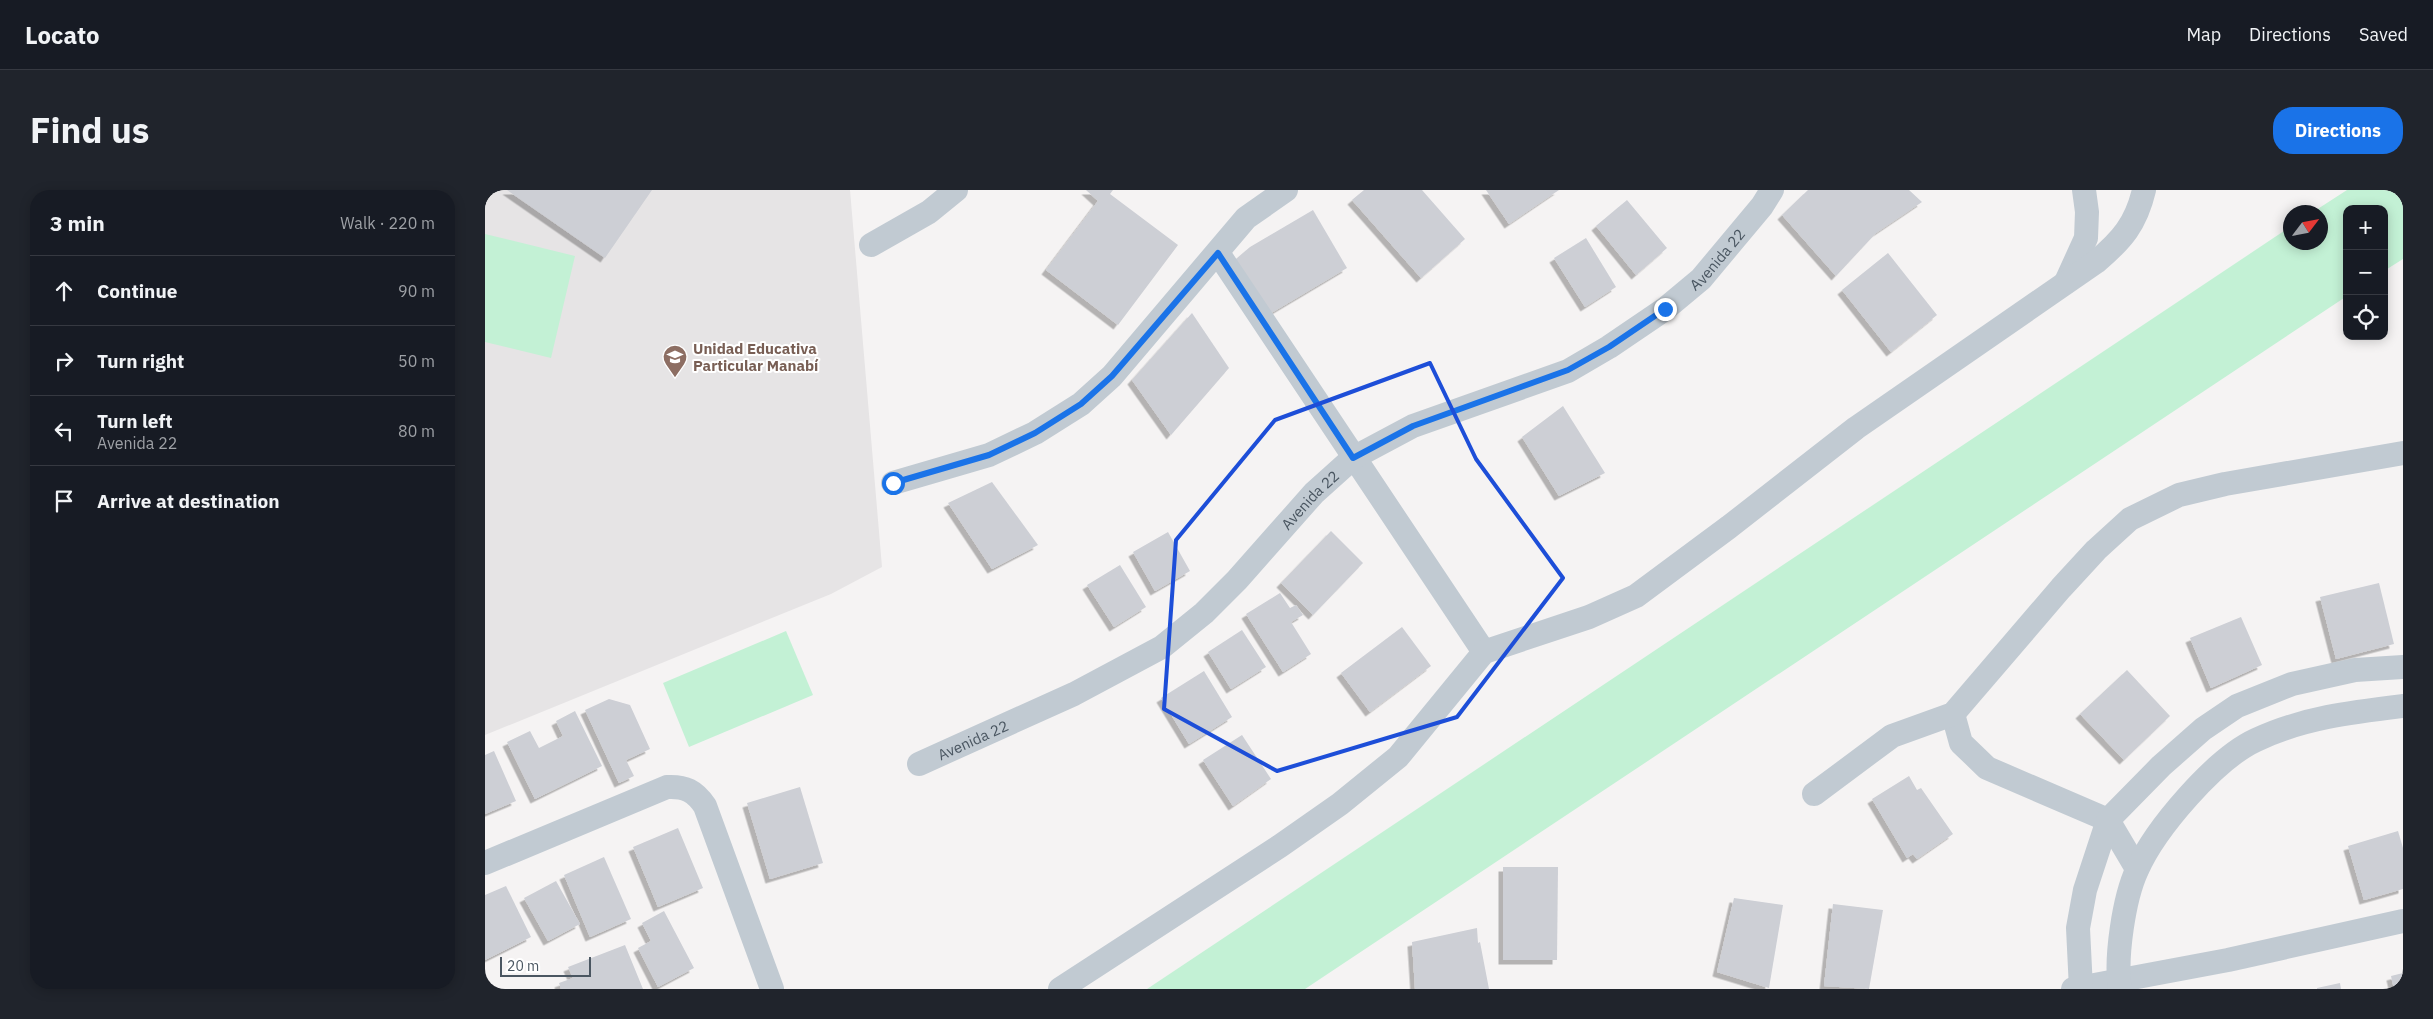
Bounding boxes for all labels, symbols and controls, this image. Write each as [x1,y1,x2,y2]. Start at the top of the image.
text: Locato [25,19,100,51]
text: Map [2186,23,2221,46]
text: Directions [2249,23,2331,46]
text: Saved [2359,23,2408,46]
text: Find us [30,107,149,153]
button: Directions [2273,107,2403,154]
north arrow [2283,205,2328,250]
map controls [2343,205,2388,340]
button: + [2343,205,2388,250]
text: 3 min [50,209,105,237]
text: Walk · 220 m [340,213,435,233]
street label: Avenida 22 [1685,225,1749,294]
button: − [2343,250,2388,295]
icon: ahead [50,277,78,305]
text: Continue [97,279,177,303]
text: 90 m [398,281,435,301]
button: locate [2343,295,2388,340]
route end [1654,298,1677,321]
place label: Unidad Educativa Particular Manabí [693,339,819,375]
school or university icon: Unidad Educativa Particular Manabí [662,344,688,378]
icon: right [50,347,78,375]
text: Turn right [97,349,184,373]
text: 50 m [398,351,435,371]
text: Turn left [97,409,173,433]
icon: left [50,417,78,445]
text: 80 m [398,421,435,441]
text: Avenida 22 [97,433,177,453]
street label: Avenida 22 [1277,466,1343,533]
route start [882,472,905,495]
icon: arrive [50,487,78,515]
text: Arrive at destination [97,489,280,513]
street label: Avenida 22 [934,716,1011,764]
scale bar [500,954,591,977]
text: 20 m [507,957,539,975]

